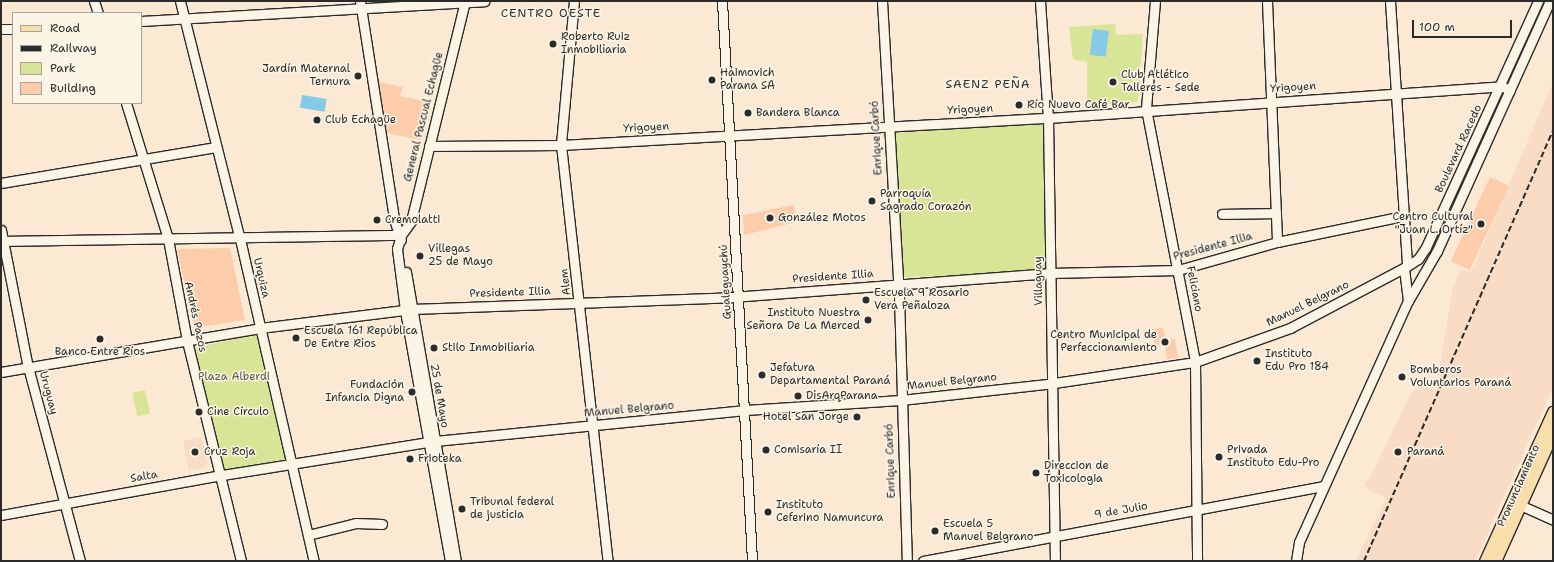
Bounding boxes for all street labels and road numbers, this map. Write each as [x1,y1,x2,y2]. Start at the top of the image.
street label: General Pascual Echagüe [401,51,447,183]
street label: Yrigoyen [1270,80,1316,96]
street label: Enrique Carbó [868,100,886,176]
street label: Yrigoyen [947,102,993,118]
street label: Boulevard Racedo [1433,103,1485,195]
street label: Yrigoyen [623,120,669,136]
street label: Presidente Illia [1172,230,1254,264]
street label: Gualeguaychú [717,244,735,320]
street label: Villaguay [1032,256,1046,306]
street label: Urquiza [250,257,272,299]
street label: Feliciano [1183,265,1205,313]
street label: Alem [558,268,574,296]
street label: Presidente Illia [792,268,874,286]
street label: Manuel Belgrano [1265,278,1351,330]
street label: Andrés Pazos [181,280,209,354]
street label: Presidente Illia [469,285,551,301]
street label: 25 de Mayo [427,363,451,429]
street label: Uruguay [36,370,60,416]
street label: Manuel Belgrano [906,371,998,393]
street label: Manuel Belgrano [583,399,675,421]
street label: Enrique Carbó [883,423,899,499]
street label: Pronunciamiento [1495,443,1543,529]
street label: Salta [129,468,159,486]
street label: 9 de Julio [1093,500,1149,522]

